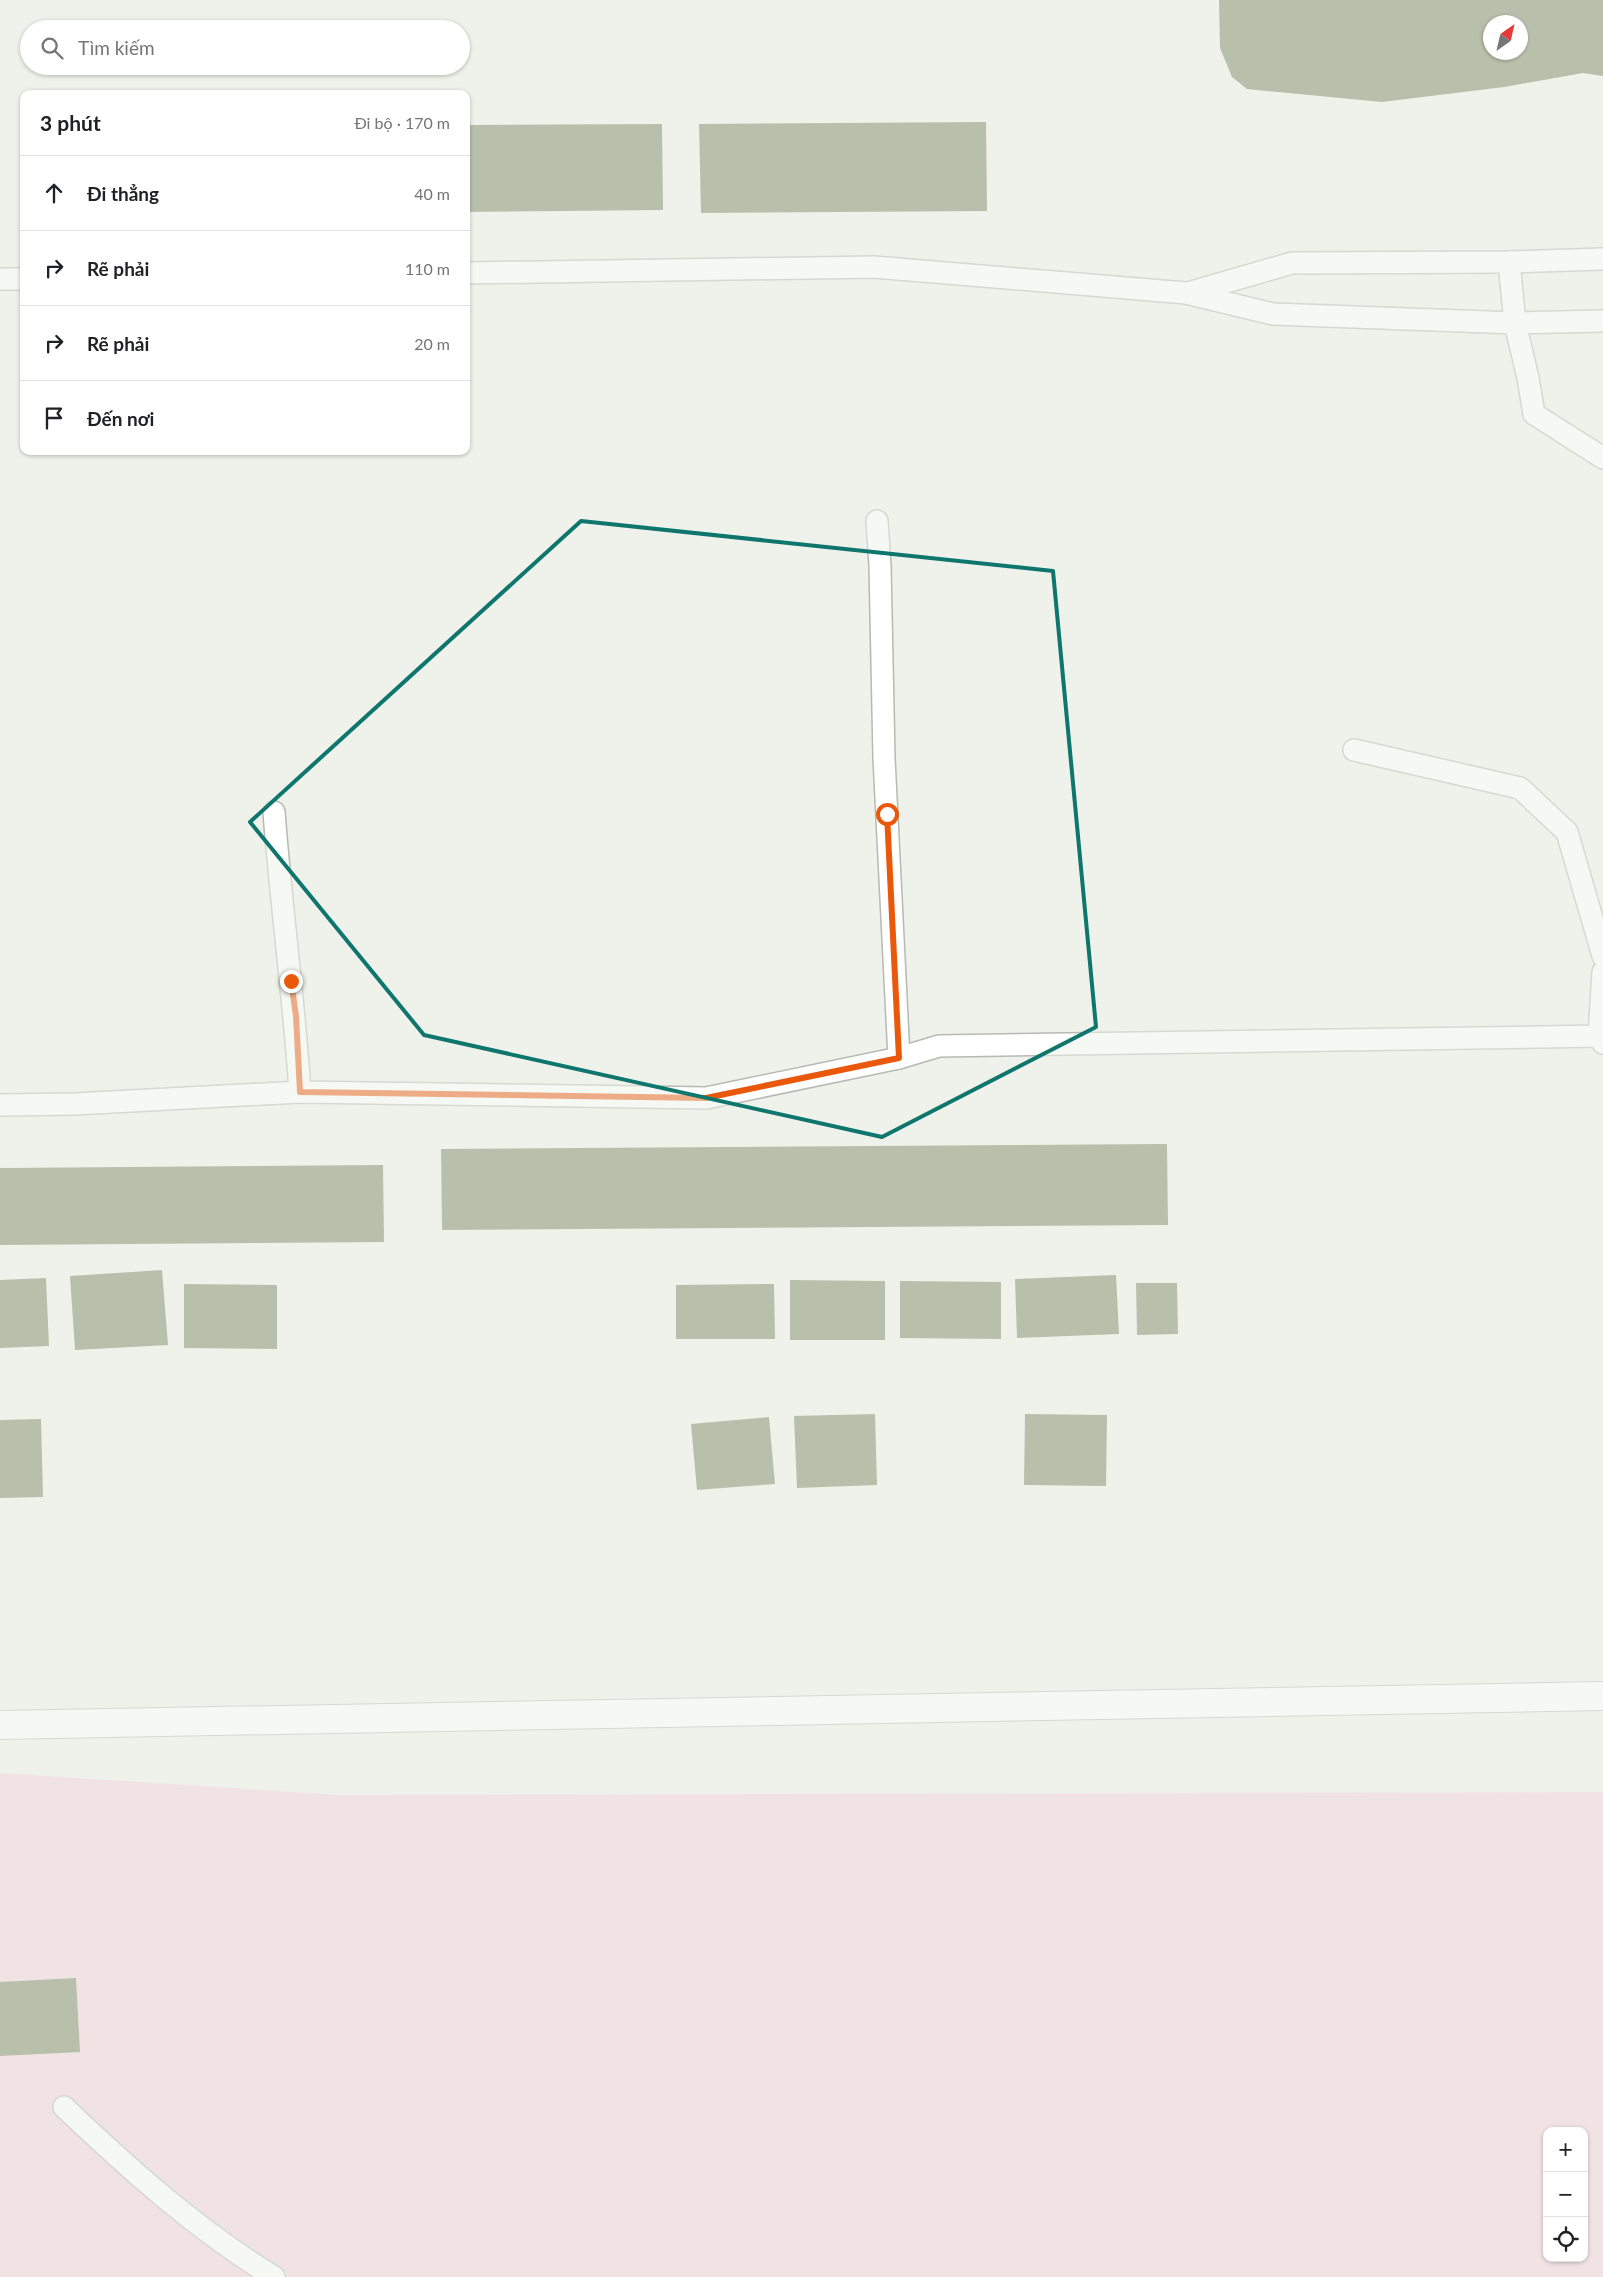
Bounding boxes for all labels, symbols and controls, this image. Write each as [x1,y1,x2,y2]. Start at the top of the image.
north arrow [1483,15,1528,60]
search box [20,20,470,75]
icon: search [38,34,66,62]
text: Tìm kiếm [78,36,155,59]
text: 3 phút [40,110,101,135]
text: Đi bộ · 170 m [354,113,450,132]
icon: ahead [40,179,68,207]
text: Đi thẳng [87,182,159,205]
text: 40 m [414,184,450,203]
icon: right [40,254,68,282]
text: Rẽ phải [87,257,149,280]
text: 110 m [405,259,450,278]
icon: right [40,329,68,357]
text: Rẽ phải [87,332,149,355]
text: 20 m [414,334,450,353]
icon: arrive [40,404,68,432]
text: Đến nơi [87,407,154,430]
route start [876,803,899,826]
route end [280,970,303,993]
map controls [1543,2127,1588,2262]
button: + [1543,2127,1588,2172]
button: − [1543,2172,1588,2217]
button: locate [1543,2217,1588,2262]

